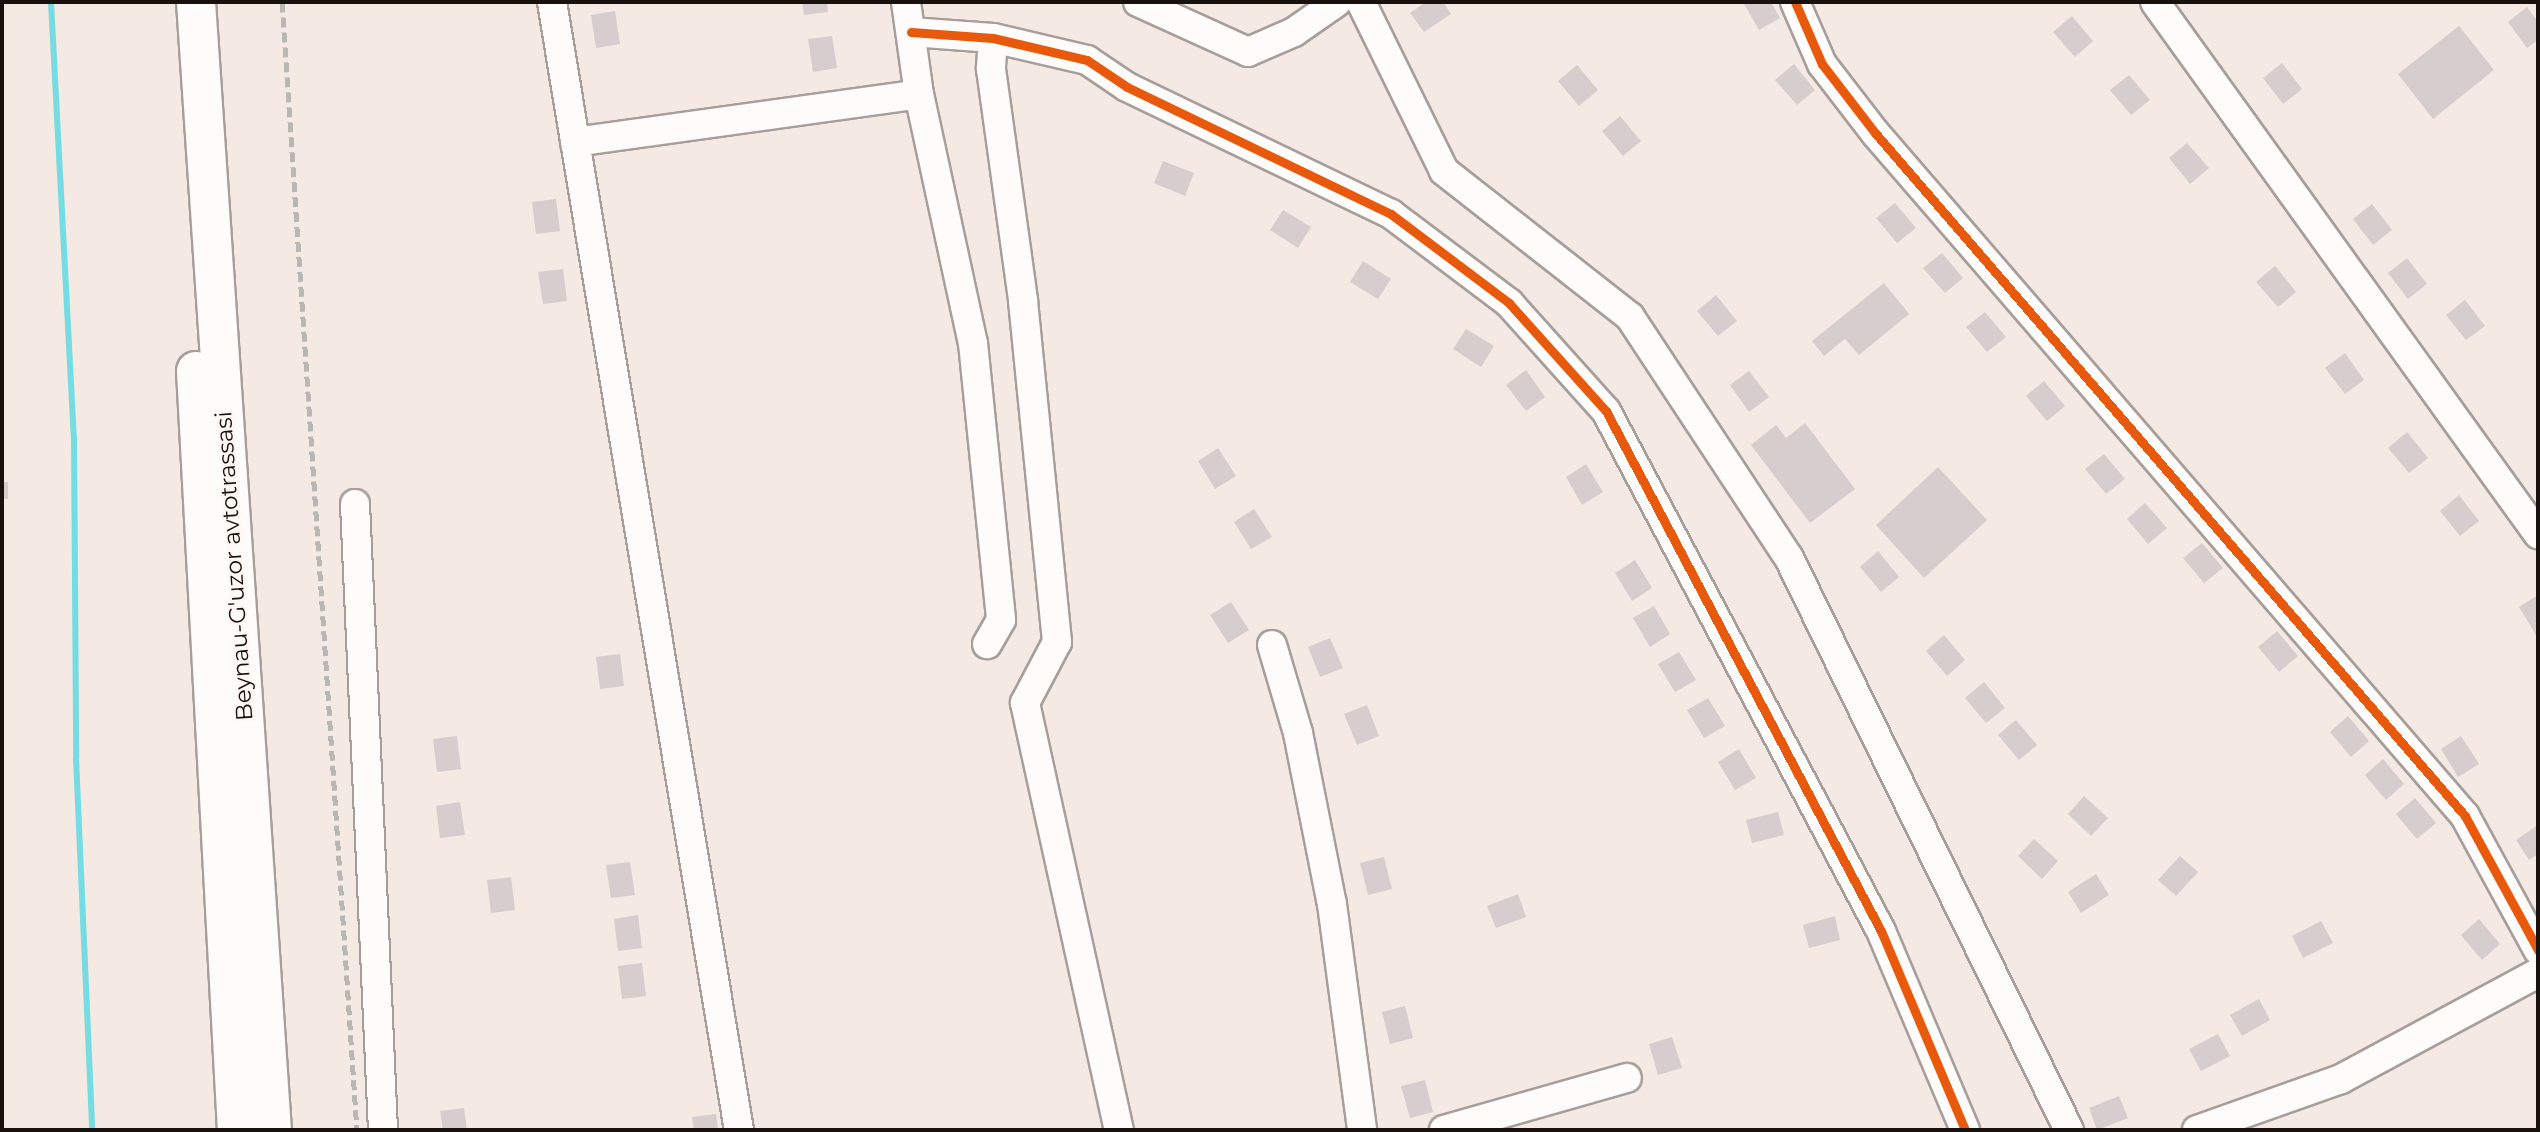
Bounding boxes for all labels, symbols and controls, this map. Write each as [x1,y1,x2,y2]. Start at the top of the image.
street label: Beynau-G'uzor avtotrassasi [209,410,259,722]

